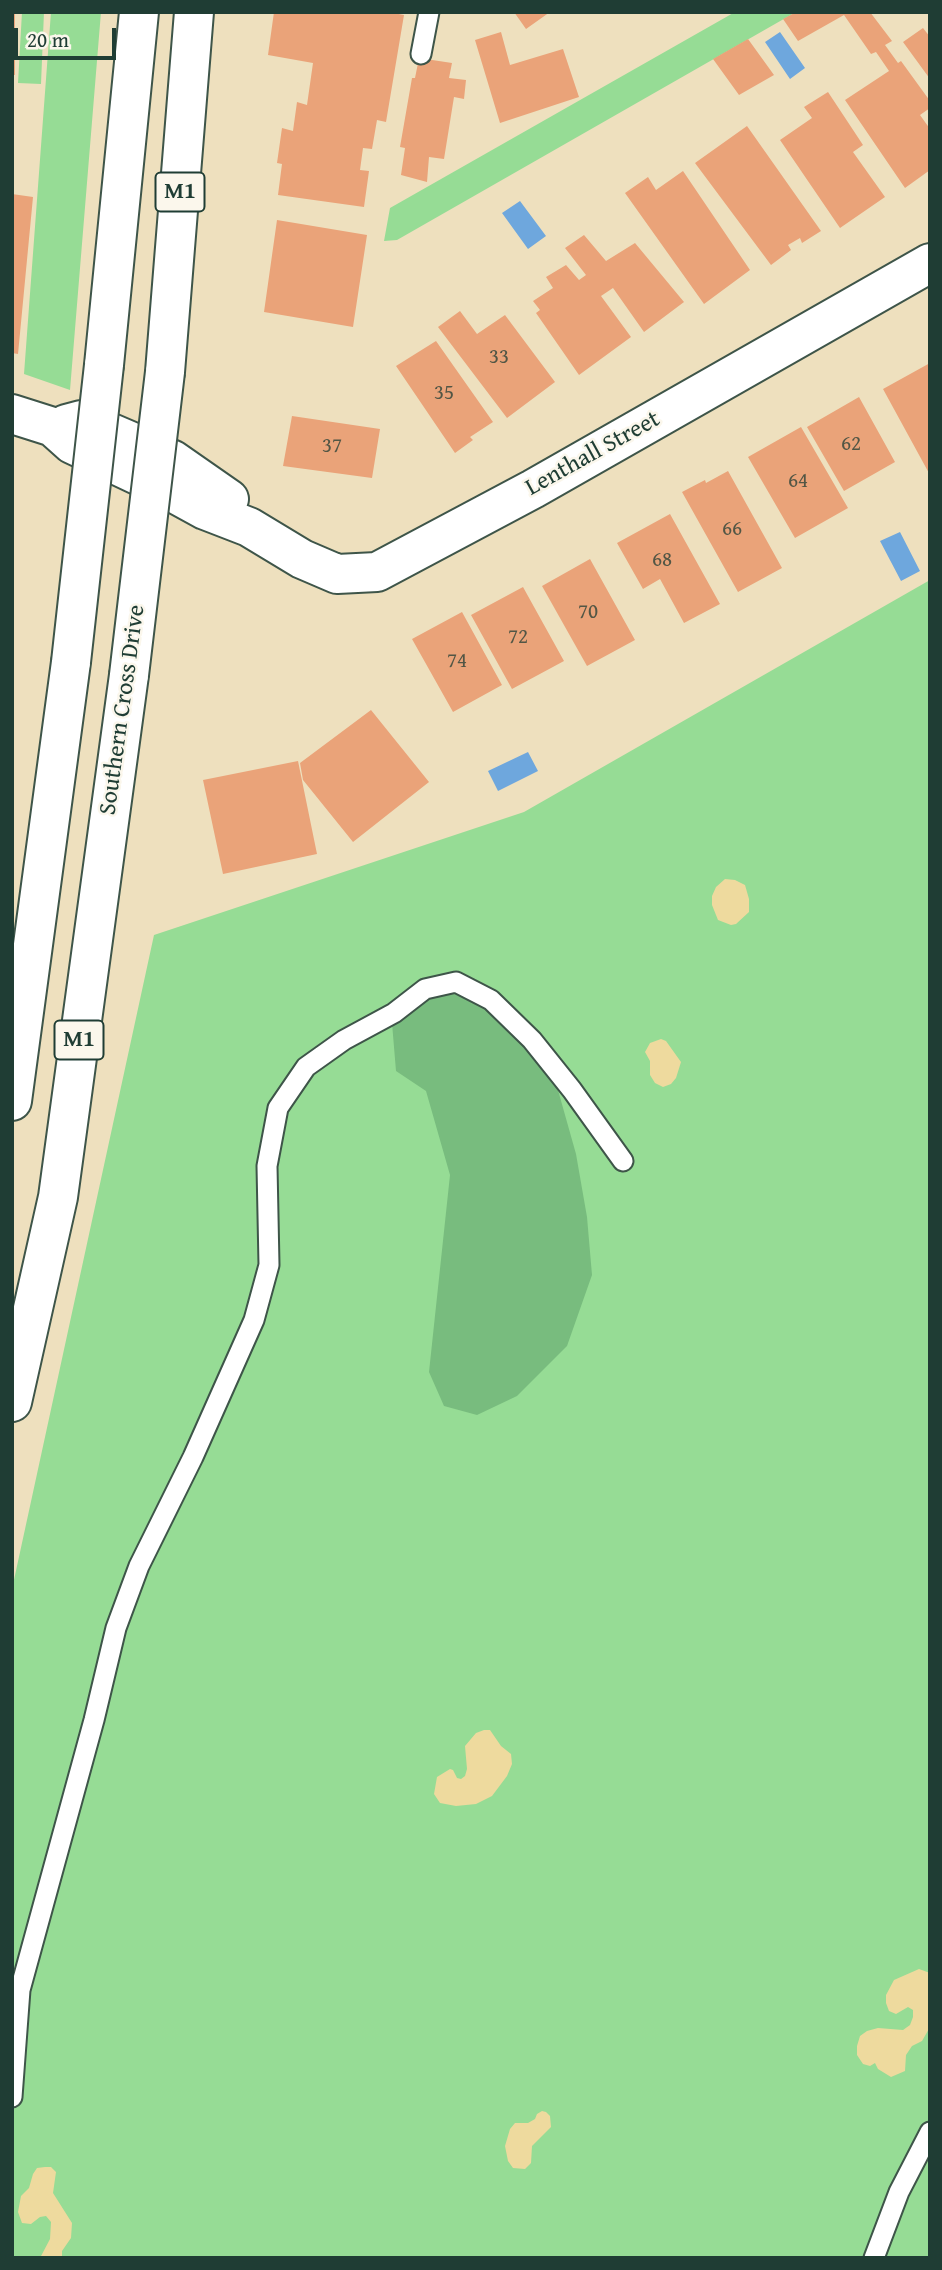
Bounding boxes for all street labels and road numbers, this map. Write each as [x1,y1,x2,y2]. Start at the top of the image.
road number: M1 [156,172,204,211]
street label: Lenthall Street [521,405,665,503]
street label: Southern Cross Drive [94,603,152,817]
road number: M1 [55,1021,104,1060]

